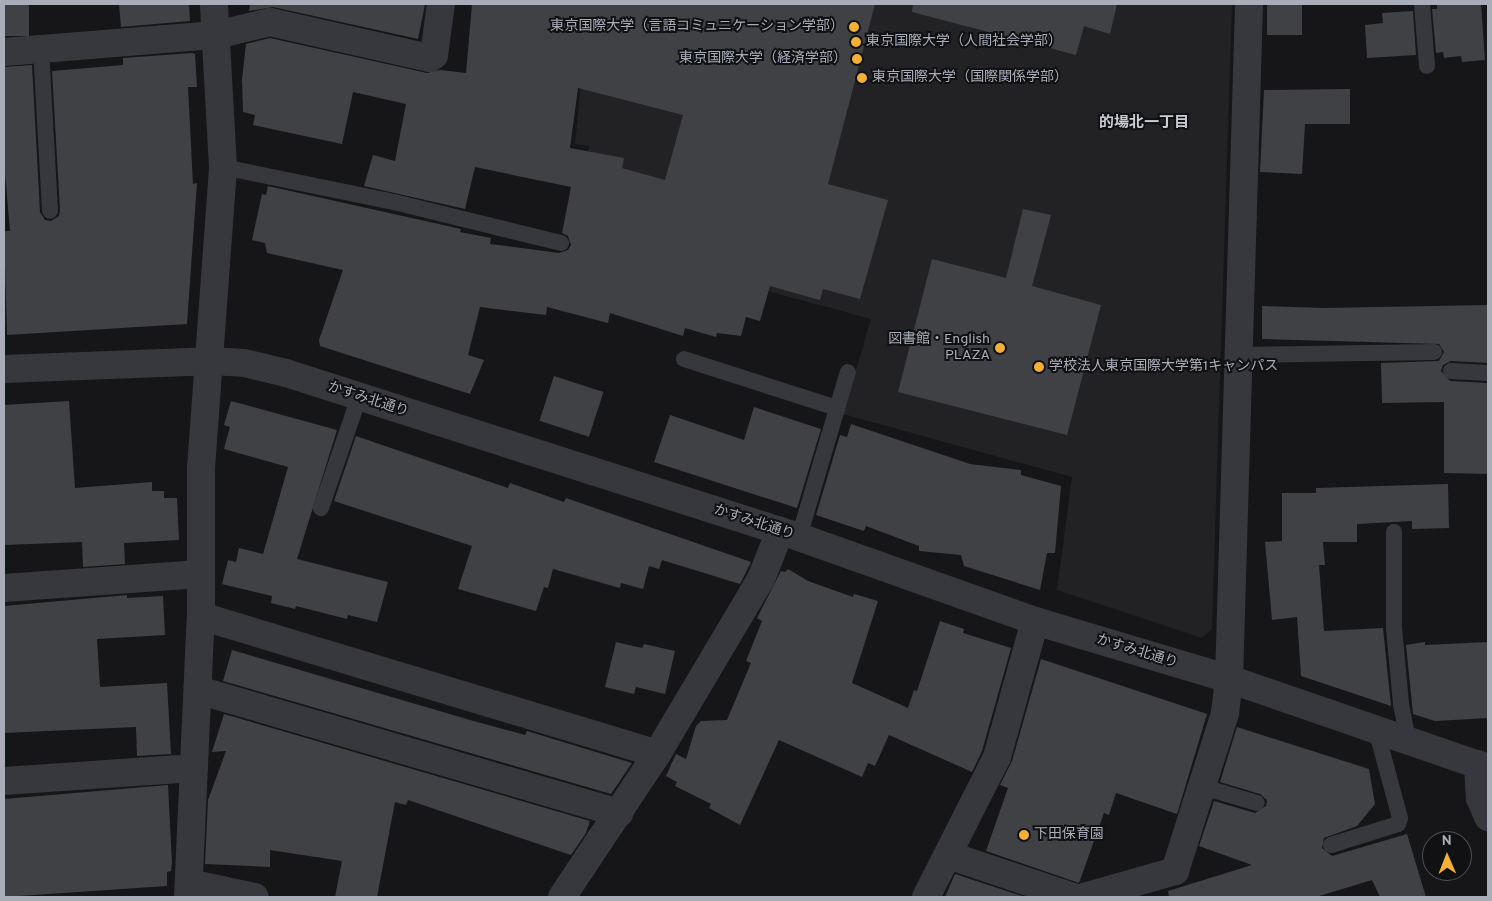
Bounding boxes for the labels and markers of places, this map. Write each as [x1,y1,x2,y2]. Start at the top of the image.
place label: 東京国際大学（言語コミュニケーション学部） [550,19,844,35]
marker: 東京国際大学（言語コミュニケーション学部） [848,21,860,33]
place label: 東京国際大学（人間社会学部） [866,34,1062,50]
marker: 東京国際大学（人間社会学部） [850,36,862,48]
place label: 東京国際大学（経済学部） [679,51,847,67]
marker: 東京国際大学（経済学部） [851,53,863,65]
place label: 東京国際大学（国際関係学部） [872,70,1068,86]
marker: 東京国際大学（国際関係学部） [856,72,868,84]
place label: 図書館・English PLAZA [888,332,990,364]
marker: 図書館・English PLAZA [994,342,1006,354]
place label: 学校法人東京国際大学第1キャンパス [1049,359,1278,375]
marker: 学校法人東京国際大学第1キャンパス [1033,361,1045,373]
place label: 下田保育園 [1034,827,1104,843]
marker: 下田保育園 [1018,829,1030,841]

